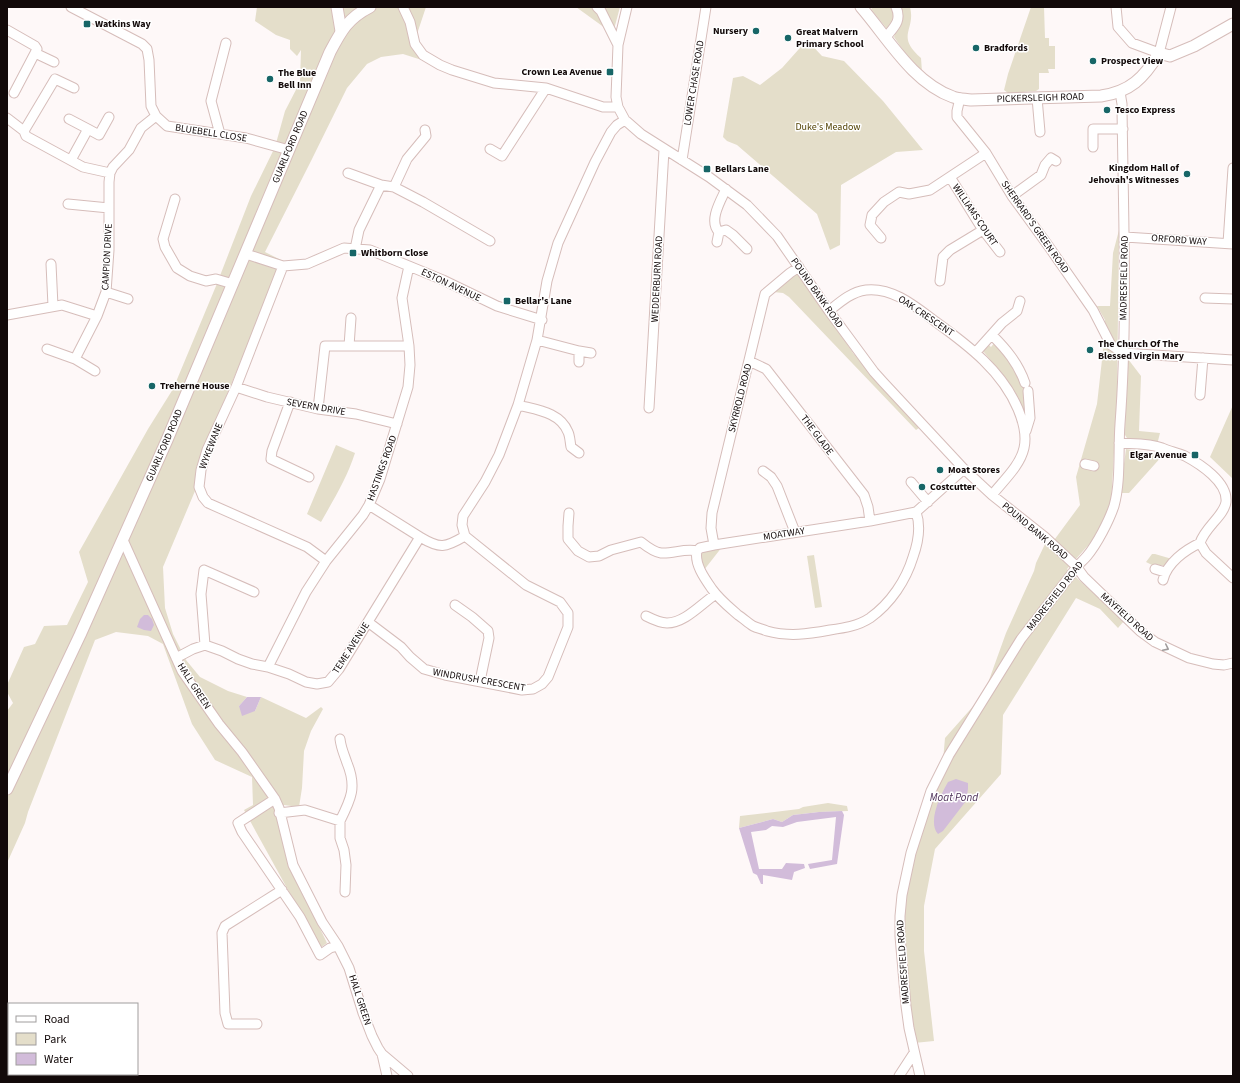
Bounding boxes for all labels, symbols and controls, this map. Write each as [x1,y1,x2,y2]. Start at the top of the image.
place label: Watkins Way [95,17,152,31]
marker: Watkins Way [82,19,92,29]
place label: Nursery [713,24,749,38]
place label: Great Malvern Primary School [796,25,864,51]
marker: Nursery [751,26,761,36]
marker: Great Malvern Primary School [783,33,793,43]
street label: LOWER CHASE ROAD [680,39,708,127]
place label: Bradfords [984,41,1028,55]
marker: Bradfords [971,43,981,53]
place label: Prospect View [1101,54,1164,68]
marker: Prospect View [1088,56,1098,66]
place label: Crown Lea Avenue [522,65,602,79]
place label: The Blue Bell Inn [278,66,316,92]
marker: Crown Lea Avenue [605,67,615,77]
marker: The Blue Bell Inn [265,74,275,84]
street label: PICKERSLEIGH ROAD [996,90,1084,106]
place label: Tesco Express [1115,103,1176,117]
marker: Tesco Express [1102,105,1112,115]
street label: GUARLFORD ROAD [269,108,312,185]
street label: BLUEBELL CLOSE [174,120,248,146]
park label: Duke's Meadow [795,120,861,134]
place label: Kingdom Hall of Jehovah's Witnesses [1088,161,1180,187]
place label: Bellars Lane [715,162,769,176]
marker: Bellars Lane [702,164,712,174]
marker: Kingdom Hall of Jehovah's Witnesses [1182,169,1192,179]
street label: SHERRARD'S GREEN ROAD [998,178,1072,276]
street label: WILLIAMS COURT [949,181,1001,249]
street label: CAMPION DRIVE [98,223,116,291]
street label: ORFORD WAY [1151,231,1207,249]
street label: WEDDERBURN ROAD [648,235,666,323]
street label: MADRESFIELD ROAD [1116,235,1132,321]
place label: Whitborn Close [361,246,428,260]
marker: Whitborn Close [348,248,358,258]
street label: POUND BANK ROAD [788,255,846,331]
street label: ESTON AVENUE [419,265,483,305]
street label: OAK CRESCENT [895,292,957,340]
place label: Bellar's Lane [515,294,572,308]
marker: Bellar's Lane [502,296,512,306]
place label: The Church Of The Blessed Virgin Mary [1098,337,1185,363]
marker: The Church Of The Blessed Virgin Mary [1085,345,1095,355]
street label: SKYRROLD ROAD [725,362,755,434]
place label: Treherne House [160,379,230,393]
marker: Treherne House [147,381,157,391]
street label: SEVERN DRIVE [285,395,347,419]
street label: GUARLFORD ROAD [142,407,186,484]
street label: THE GLADE [797,412,837,458]
street label: WYKEWANE [196,421,226,471]
street label: HASTINGS ROAD [364,433,400,503]
place label: Elgar Avenue [1130,448,1187,462]
marker: Elgar Avenue [1190,450,1200,460]
place label: Moat Stores [948,463,1001,477]
marker: Moat Stores [935,465,945,475]
place label: Costcutter [930,480,976,494]
marker: Costcutter [917,482,927,492]
street label: POUND BANK ROAD [999,499,1071,563]
street label: MOATWAY [762,524,806,544]
street label: MADRESFIELD ROAD [1023,558,1087,634]
street label: MAYFIELD ROAD [1097,589,1157,645]
street label: TEME AVENUE [329,619,373,677]
one-way arrow [1162,643,1170,651]
street label: HALL GREEN [174,660,214,712]
street label: WINDRUSH CRESCENT [432,665,527,695]
water label: Moat Pond [930,790,979,805]
street label: MADRESFIELD ROAD [893,919,913,1005]
street label: HALL GREEN [345,973,375,1027]
legend [8,1003,138,1075]
text: Road [44,1011,70,1028]
text: Park [44,1031,66,1048]
text: Water [44,1051,74,1068]

